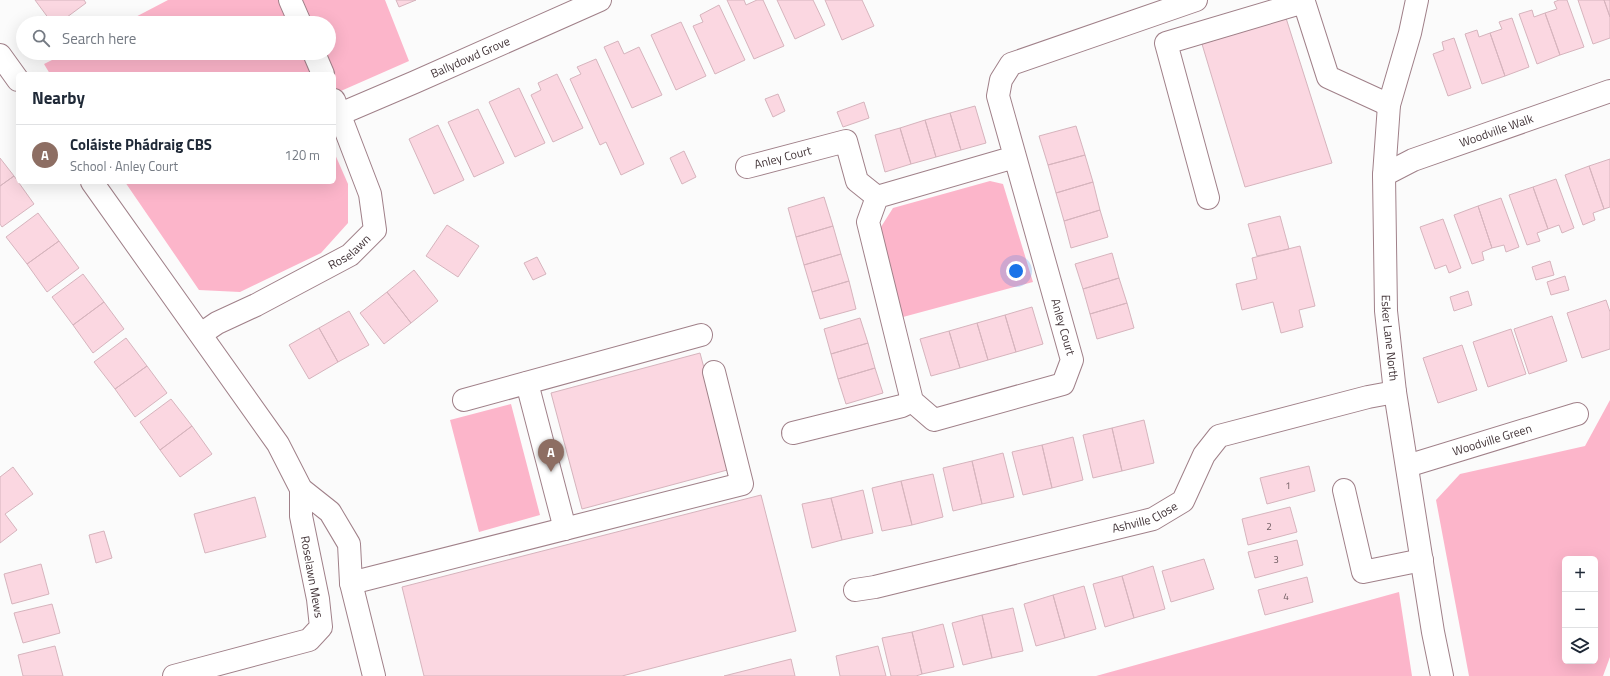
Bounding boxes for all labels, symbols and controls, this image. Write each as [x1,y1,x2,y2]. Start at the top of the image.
search box [16,16,336,60]
icon: search [30,27,52,49]
text: Search here [62,27,136,50]
street label: Ballydowd Grove [427,31,513,83]
text: Nearby [32,85,85,111]
street label: Woodville Walk [1457,109,1536,152]
text: Coláiste Phádraig CBS [70,133,212,156]
street label: Anley Court [752,140,814,174]
text: A [41,145,49,165]
text: 120 m [284,145,320,165]
text: School · Anley Court [70,156,178,176]
street label: Roselawn [324,230,375,274]
your location [1006,261,1026,281]
street label: Esker Lane North [1377,295,1404,382]
street label: Anley Court [1046,296,1081,358]
street label: Woodville Green [1450,418,1534,461]
pin: A [538,439,564,472]
house number: 1 [1285,478,1291,493]
street label: Ashville Close [1110,496,1181,538]
house number: 2 [1266,519,1272,534]
street label: Roselawn Mews [296,534,329,620]
house number: 3 [1273,552,1279,567]
map controls [1562,556,1598,664]
button: + [1562,556,1598,592]
house number: 4 [1283,589,1289,604]
button: − [1562,592,1598,628]
button: layers [1562,628,1598,664]

